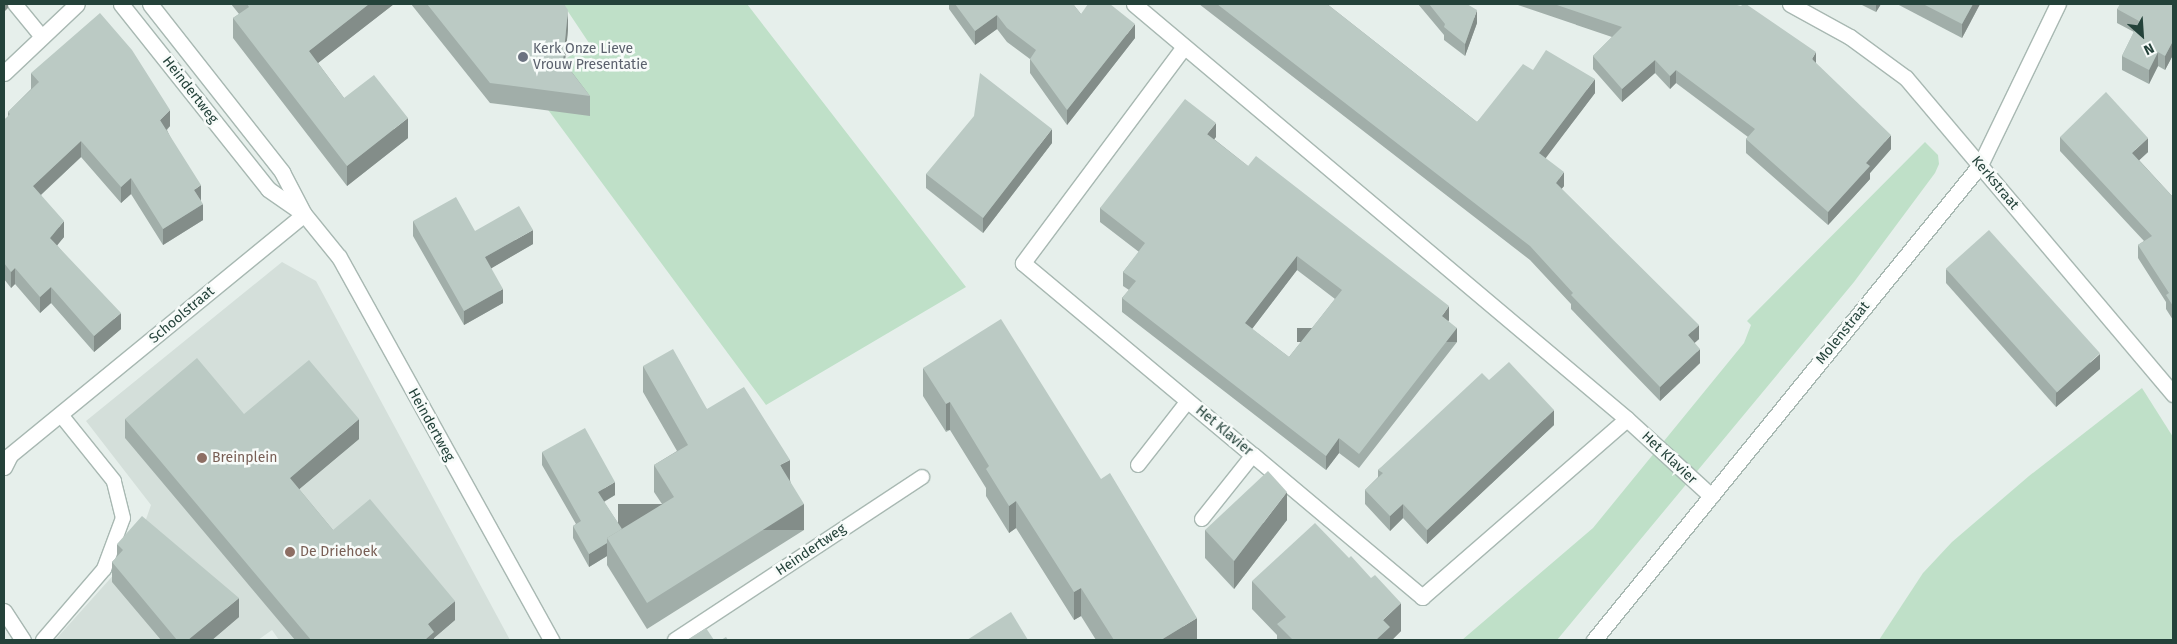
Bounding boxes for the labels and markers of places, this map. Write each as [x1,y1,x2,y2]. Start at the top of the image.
place label: Kerk Onze Lieve Vrouw Presentatie [533,41,648,74]
marker: Kerk Onze Lieve Vrouw Presentatie [517,51,529,63]
place label: Breinplein [212,450,277,466]
marker: Breinplein [196,452,208,464]
place label: De Driehoek [300,544,378,560]
marker: De Driehoek [284,546,296,558]

